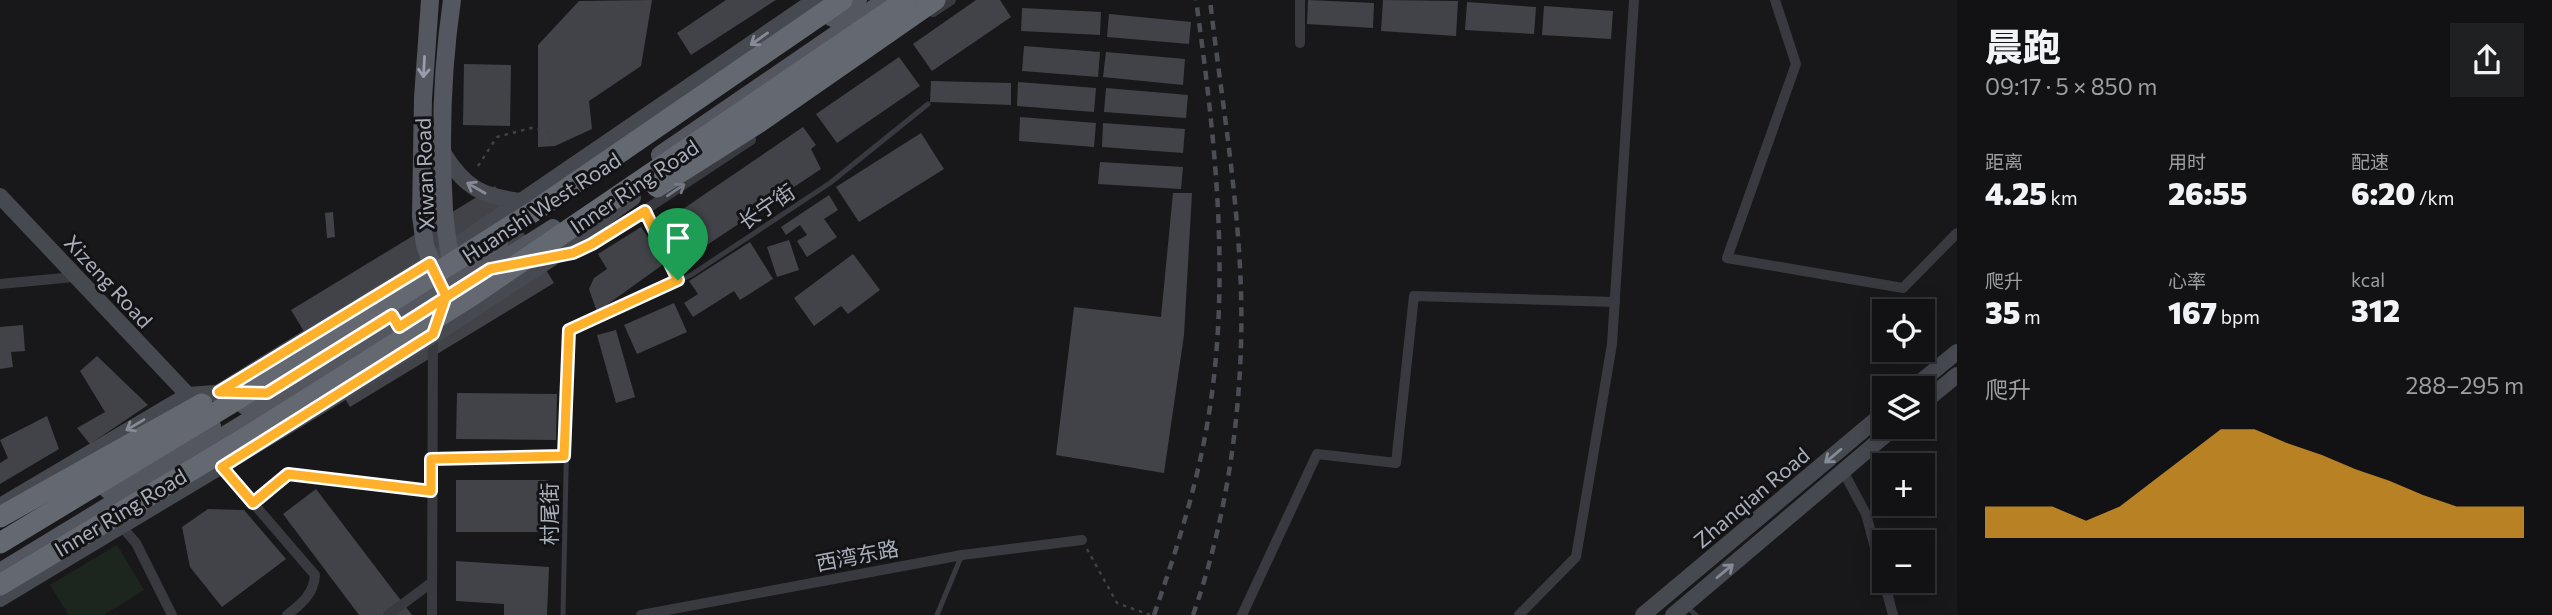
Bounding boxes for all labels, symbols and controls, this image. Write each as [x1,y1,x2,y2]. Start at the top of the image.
text: 晨跑 [1985,22,2061,69]
button: share [2450,23,2524,97]
one-way arrow [750,32,769,46]
one-way arrow [418,55,431,78]
text: 09:17 · 5 × 850 m [1985,72,2157,100]
street label: Xiwan Road [410,117,438,231]
street label: Inner Ring Road [565,134,703,238]
street label: Huanshi West Road [457,146,625,268]
text: 距离 [1985,150,2023,173]
text: 用时 [2168,150,2206,173]
text: 配速 [2351,150,2389,173]
text: 4.25 [1985,174,2047,211]
text: 26:55 [2168,174,2247,211]
text: 6:20 [2351,174,2415,211]
street label: 长宁街 [733,178,799,234]
one-way arrow [467,181,487,195]
one-way arrow [666,183,685,197]
text: km [2047,186,2077,209]
text: /km [2415,186,2454,209]
pin [648,208,708,280]
icon: arrive [659,219,697,257]
street label: Xizeng Road [60,229,158,333]
text: kcal [2351,268,2385,291]
text: 爬升 [1985,269,2023,292]
text: 心率 [2168,269,2206,292]
text: 312 [2351,291,2400,328]
text: 35 [1985,293,2020,330]
text: 167 [2168,293,2217,330]
map controls [1872,299,1935,593]
button: locate [1872,299,1935,362]
text: m [2020,305,2041,328]
text: bpm [2217,305,2260,328]
text: 288–295 m [2406,371,2524,399]
text: 爬升 [1985,375,2031,403]
button: layers [1872,376,1935,439]
one-way arrow [126,418,146,432]
street label: Zhanqian Road [1688,441,1814,553]
one-way arrow [1824,449,1842,464]
button: + [1872,453,1935,516]
street label: Inner Ring Road [50,463,190,561]
street label: 村尾街 [536,483,561,546]
button: − [1872,530,1935,593]
street label: 西湾东路 [813,535,901,575]
one-way arrow [1716,563,1734,579]

